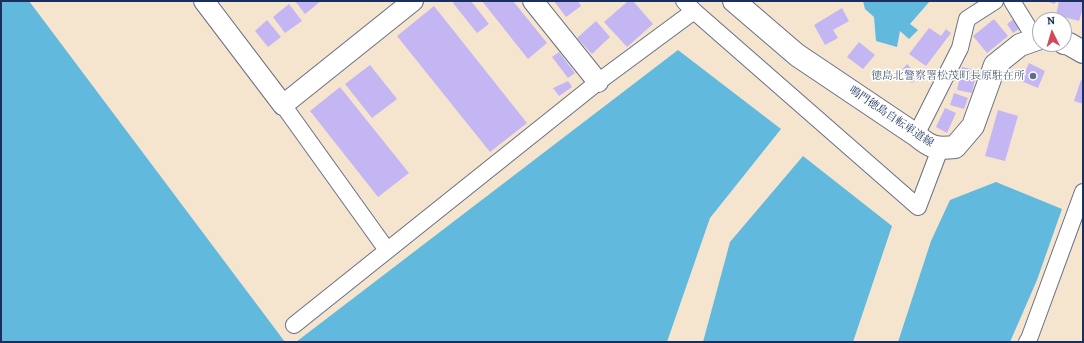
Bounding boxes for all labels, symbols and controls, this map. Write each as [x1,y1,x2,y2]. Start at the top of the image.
north arrow [1032,12,1072,52]
text: N [1046,13,1056,28]
place label: 徳島北警察署松茂町長原駐在所 [871,69,1025,83]
marker: 徳島北警察署松茂町長原駐在所 [1028,71,1038,81]
street label: 鳴門徳島自転車道線 [846,84,936,150]

